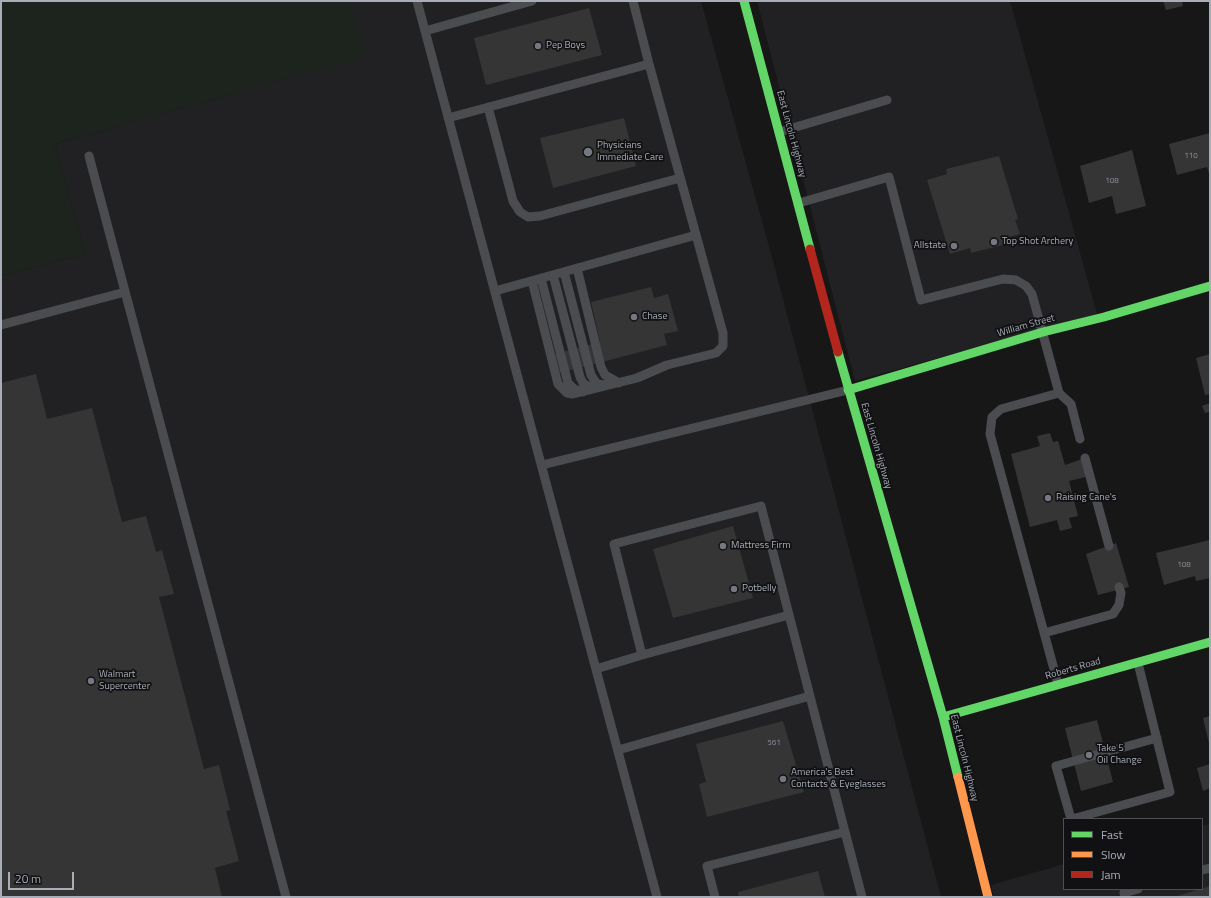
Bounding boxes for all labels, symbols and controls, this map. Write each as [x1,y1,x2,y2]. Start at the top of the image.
place label: Pep Boys [546,40,585,52]
marker: Pep Boys [533,41,543,51]
street label: East Lincoln Highway [774,89,808,179]
place label: Physicians Immediate Care [597,140,663,164]
marker: Physicians Immediate Care [582,146,594,158]
house number: 110 [1184,151,1198,161]
house number: 108 [1105,176,1119,186]
place label: Top Shot Archery [1002,236,1073,248]
marker: Top Shot Archery [989,237,999,247]
place label: Allstate [914,240,946,252]
marker: Allstate [949,241,959,251]
place label: Chase [642,311,668,323]
marker: Chase [629,312,639,322]
street label: William Street [996,312,1056,340]
street label: East Lincoln Highway [858,401,894,491]
place label: Raising Cane's [1056,492,1116,504]
marker: Raising Cane's [1043,493,1053,503]
place label: Mattress Firm [731,540,791,552]
marker: Mattress Firm [718,541,728,551]
house number: 108 [1177,560,1191,570]
place label: Potbelly [742,583,776,595]
marker: Potbelly [729,584,739,594]
street label: Roberts Road [1044,655,1102,683]
place label: Walmart Supercenter [99,669,150,692]
marker: Walmart Supercenter [86,676,96,686]
street label: East Lincoln Highway [947,713,981,803]
house number: 561 [767,738,781,748]
place label: Take 5 Oil Change [1097,743,1142,766]
marker: Take 5 Oil Change [1084,750,1094,760]
place label: America's Best Contacts & Eyeglasses [791,767,886,790]
marker: America's Best Contacts & Eyeglasses [778,774,788,784]
legend [1063,818,1203,890]
text: Fast [1101,825,1123,844]
text: Slow [1101,845,1126,864]
scale bar [10,864,76,890]
text: Jam [1101,865,1121,884]
text: 20 m [15,869,41,888]

